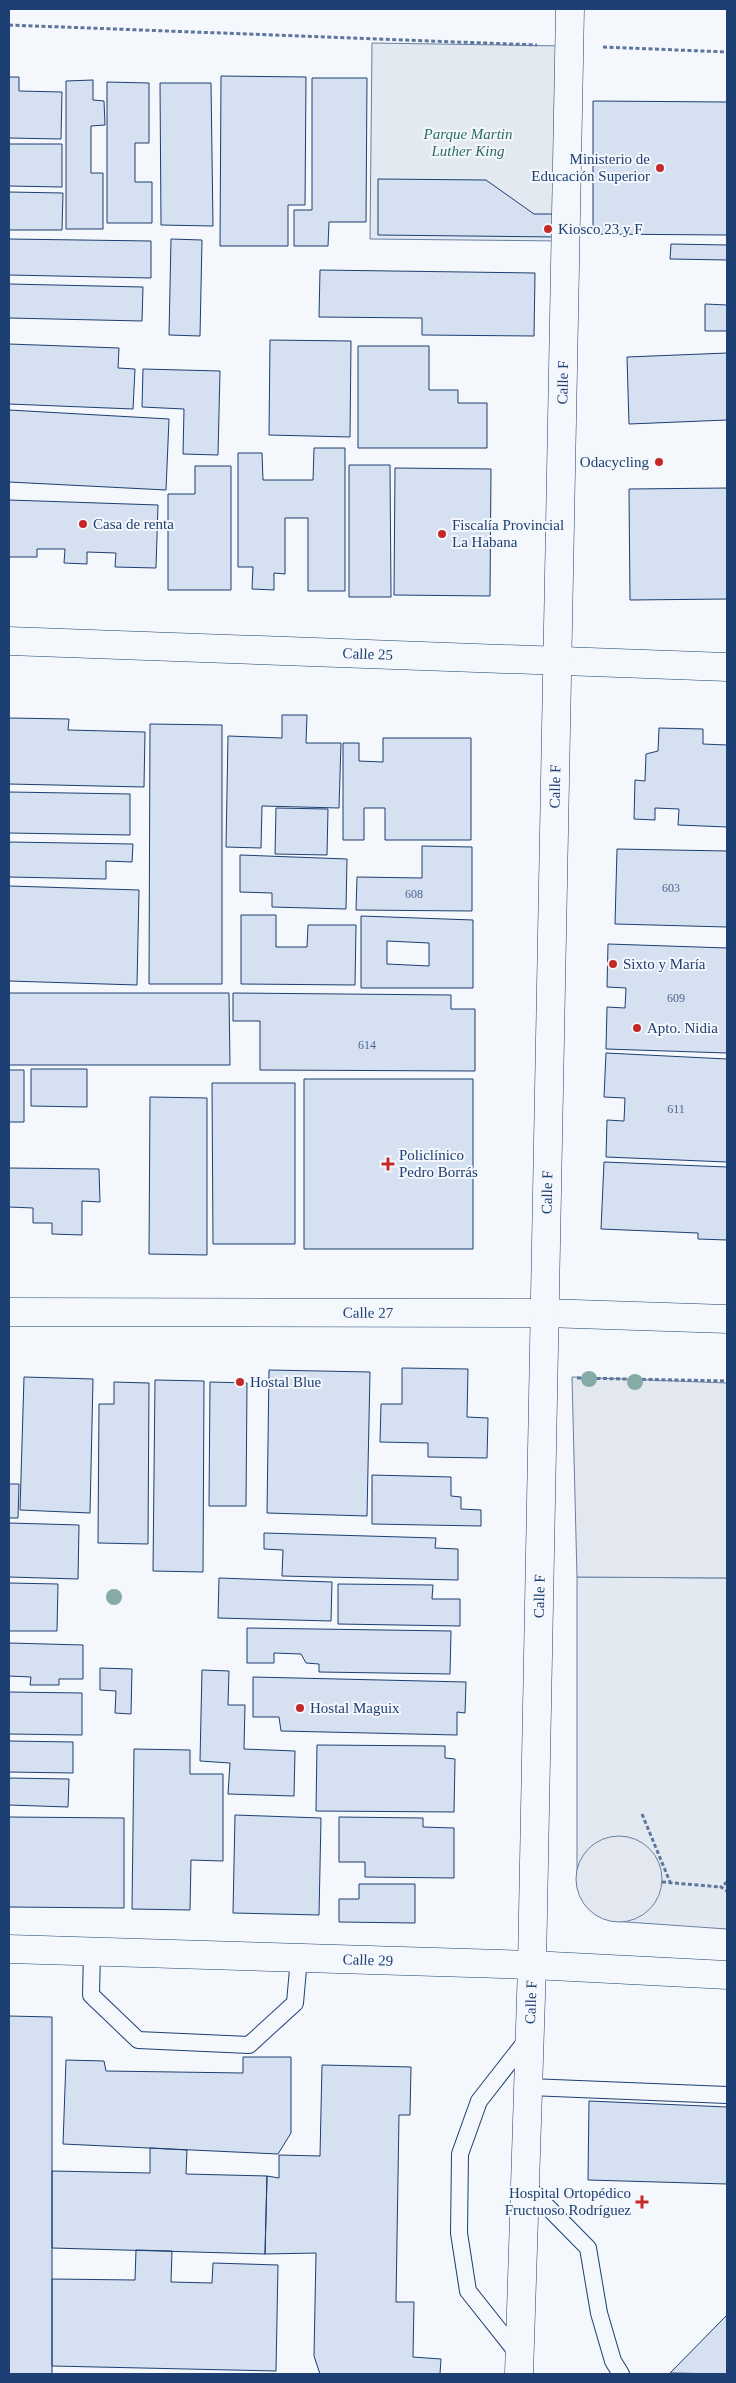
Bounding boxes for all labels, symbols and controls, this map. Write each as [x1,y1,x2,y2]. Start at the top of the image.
park label: Parque Martin Luther King [422,126,513,159]
place label: Ministerio de Educación Superior [531,151,650,184]
marker: Ministerio de Educación Superior [654,162,666,174]
place label: Kiosco 23 y F [558,221,643,237]
marker: Kiosco 23 y F [542,223,554,235]
street label: Calle F [554,360,571,405]
place label: Odacycling [580,454,650,470]
marker: Odacycling [653,456,665,468]
place label: Casa de renta [93,516,174,532]
place label: Fiscalía Provincial La Habana [452,517,564,550]
marker: Casa de renta [77,518,89,530]
marker: Fiscalía Provincial La Habana [436,528,448,540]
street label: Calle 25 [342,645,393,663]
street label: Calle F [546,764,563,808]
house number: 603 [662,881,680,895]
house number: 608 [405,887,423,901]
place label: Sixto y María [623,956,706,972]
marker: Sixto y María [607,958,619,970]
house number: 609 [667,991,685,1005]
place label: Apto. Nidia [647,1020,718,1036]
marker: Apto. Nidia [631,1022,643,1034]
house number: 614 [358,1038,376,1052]
house number: 611 [667,1102,685,1116]
place label: Policlínico Pedro Borrás [399,1147,478,1180]
marker: Policlínico Pedro Borrás [381,1157,395,1171]
street label: Calle F [539,1170,555,1214]
street label: Calle 27 [343,1305,394,1321]
place label: Hostal Blue [250,1374,322,1390]
marker: Hostal Blue [234,1376,246,1388]
street label: Calle F [531,1574,548,1618]
place label: Hostal Maguix [310,1700,400,1716]
marker: Hostal Maguix [294,1702,306,1714]
street label: Calle 29 [342,1951,393,1969]
street label: Calle F [522,1980,540,2024]
place label: Hospital Ortopédico Fructuoso Rodríguez [505,2185,631,2218]
marker: Hospital Ortopédico Fructuoso Rodríguez [635,2195,649,2209]

